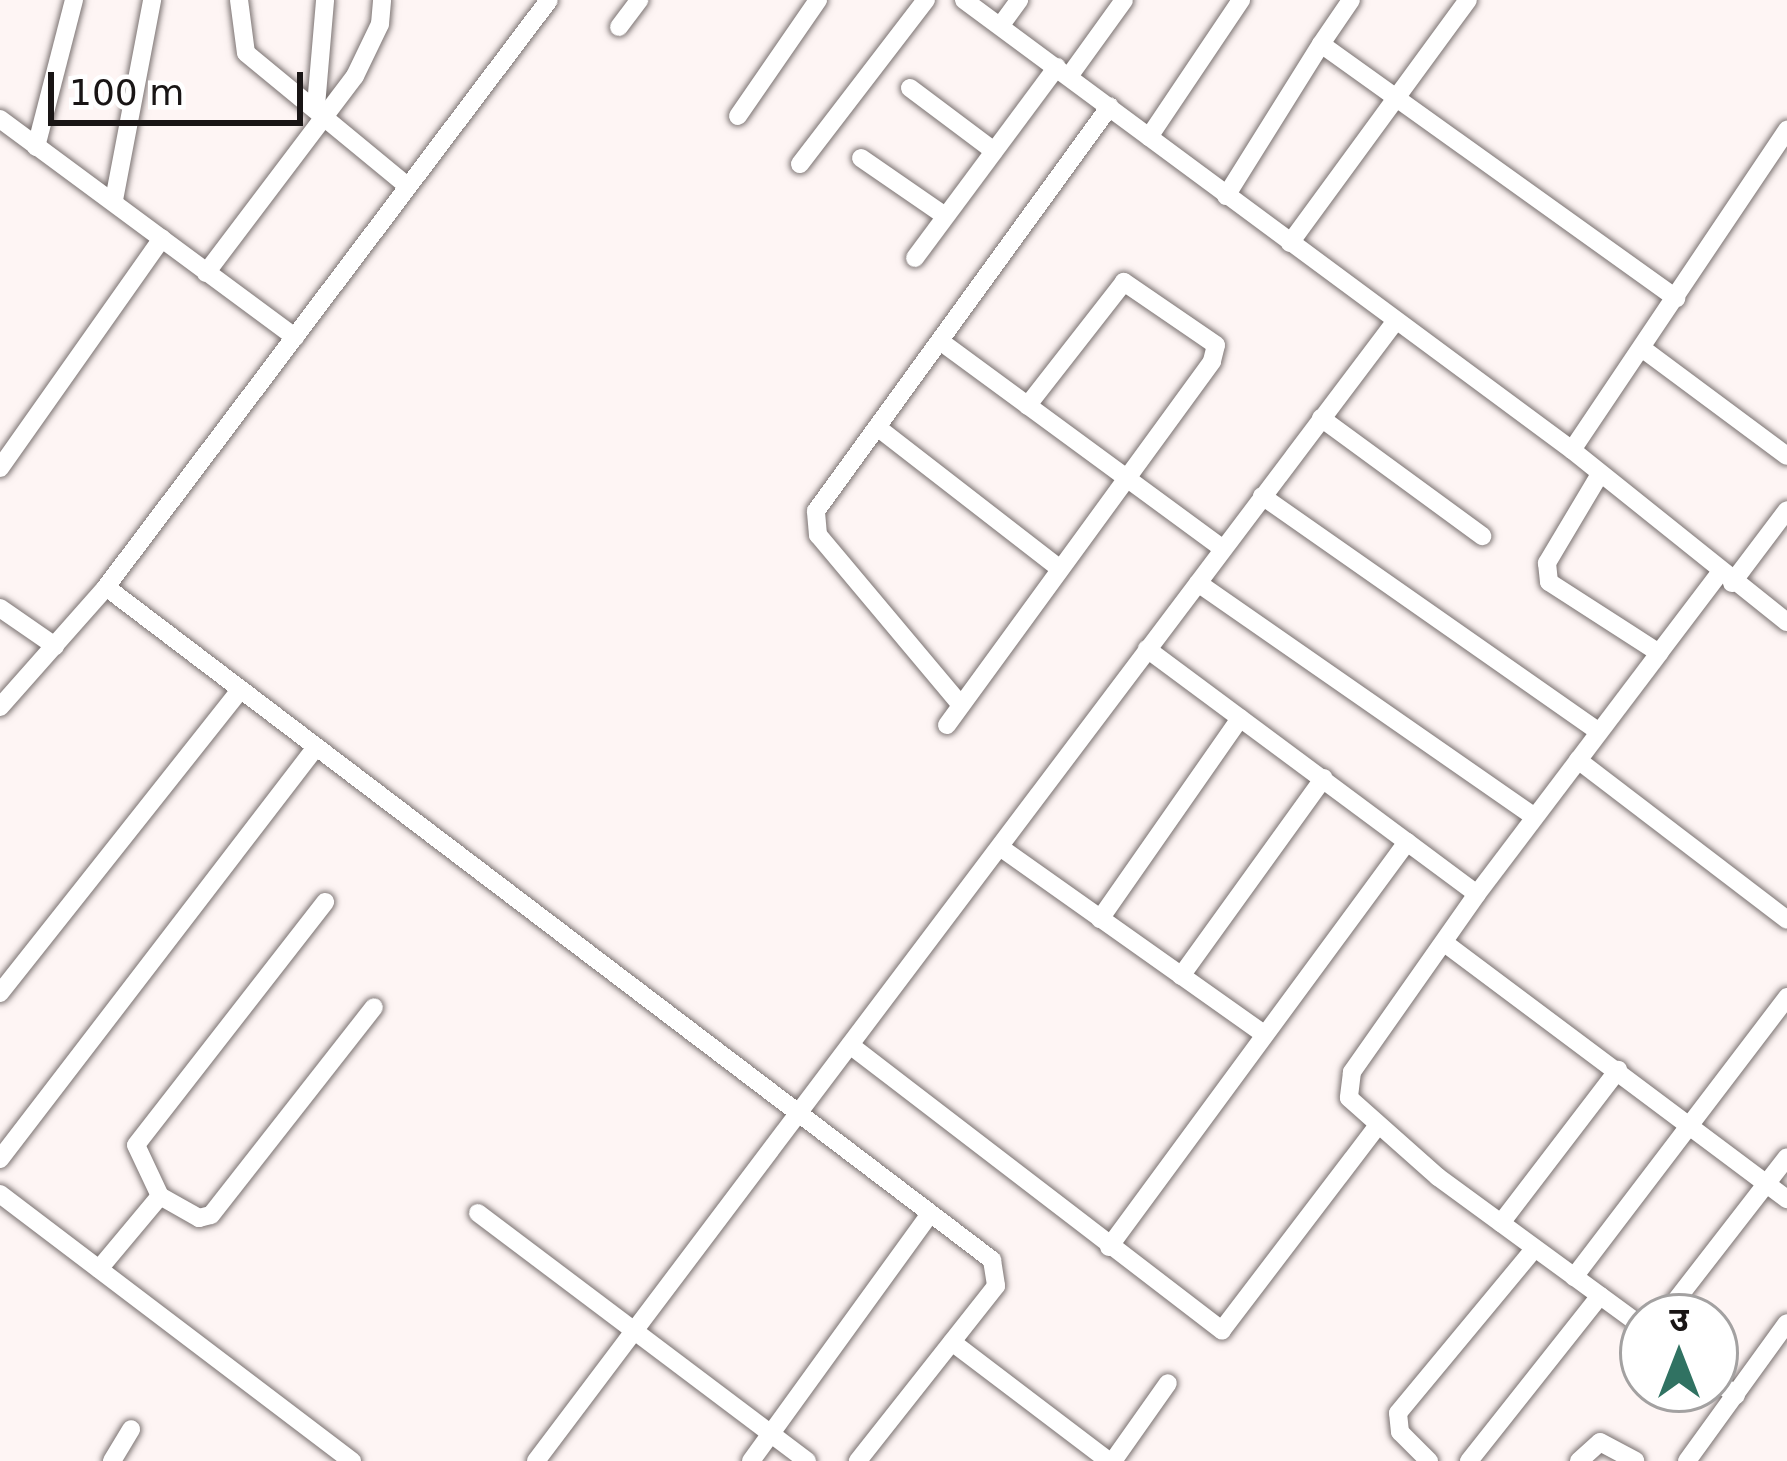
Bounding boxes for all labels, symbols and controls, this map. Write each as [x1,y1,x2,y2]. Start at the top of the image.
scale bar [54,48,309,122]
text: 100 m [69,72,184,113]
north arrow [1619,1293,1739,1413]
text: उ [1669,1300,1689,1339]

